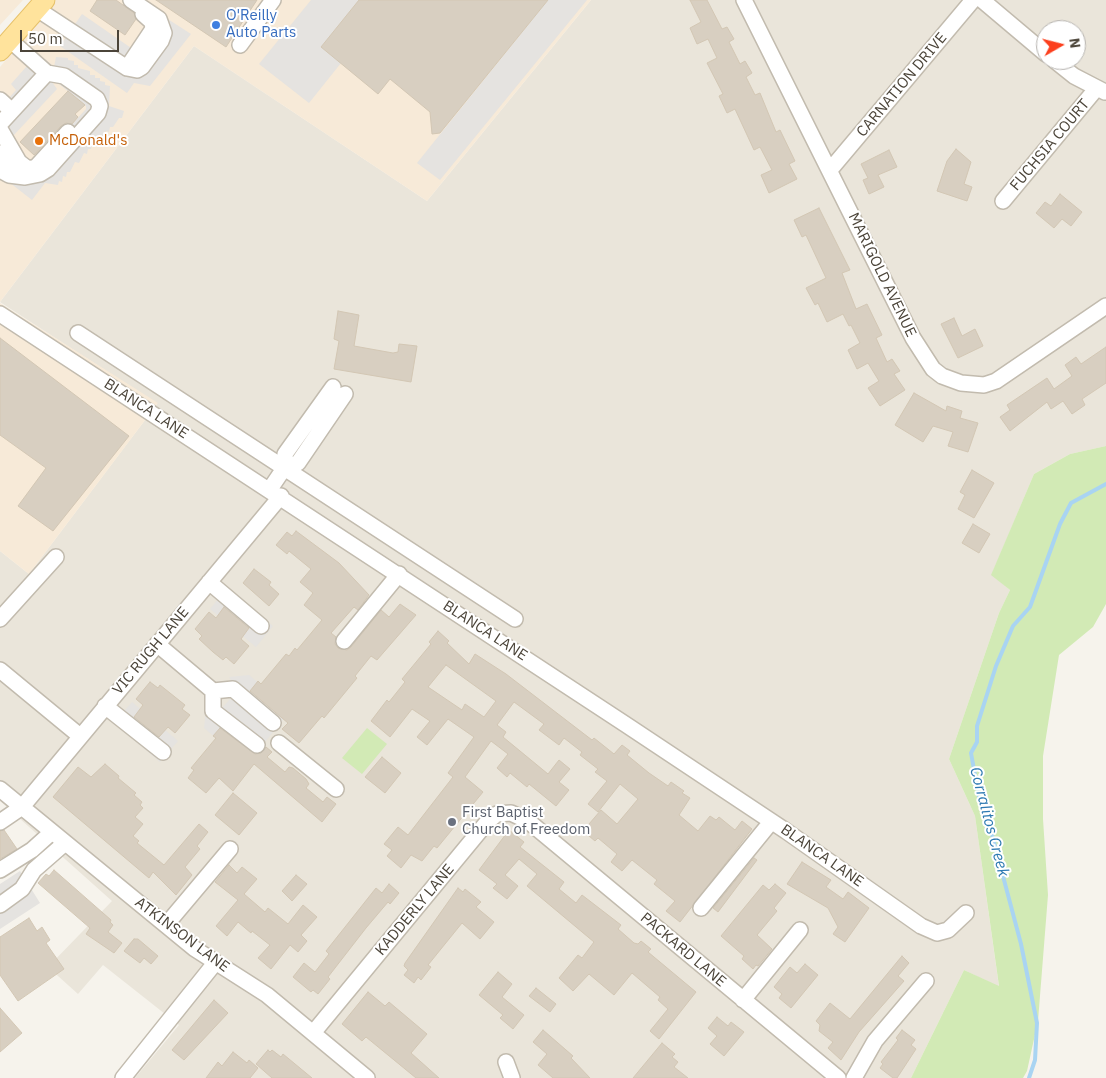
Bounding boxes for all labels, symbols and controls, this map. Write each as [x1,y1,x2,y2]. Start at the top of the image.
place label: O'Reilly Auto Parts [226,7,296,42]
marker: O'Reilly Auto Parts [210,19,222,31]
scale bar [22,20,121,52]
north arrow [1036,20,1086,70]
text: 50 m [28,29,63,48]
street label: CARNATION DRIVE [853,29,951,141]
text: N [1065,37,1084,49]
street label: FUCHSIA COURT [1006,96,1094,194]
place label: McDonald's [49,132,127,150]
marker: McDonald's [33,135,45,147]
street label: MARIGOLD AVENUE [844,210,920,340]
street label: BLANCA LANE [100,375,192,443]
street label: BLANCA LANE [439,597,531,665]
street label: VIC RUGH LANE [109,603,193,699]
water label: Corralitos Creek [965,765,1013,879]
place label: First Baptist Church of Freedom [462,804,590,839]
marker: First Baptist Church of Freedom [446,816,458,828]
street label: BLANCA LANE [777,821,867,891]
street label: KADDERLY LANE [372,861,458,959]
street label: ATKINSON LANE [131,894,233,976]
street label: PACKARD LANE [637,909,729,991]

